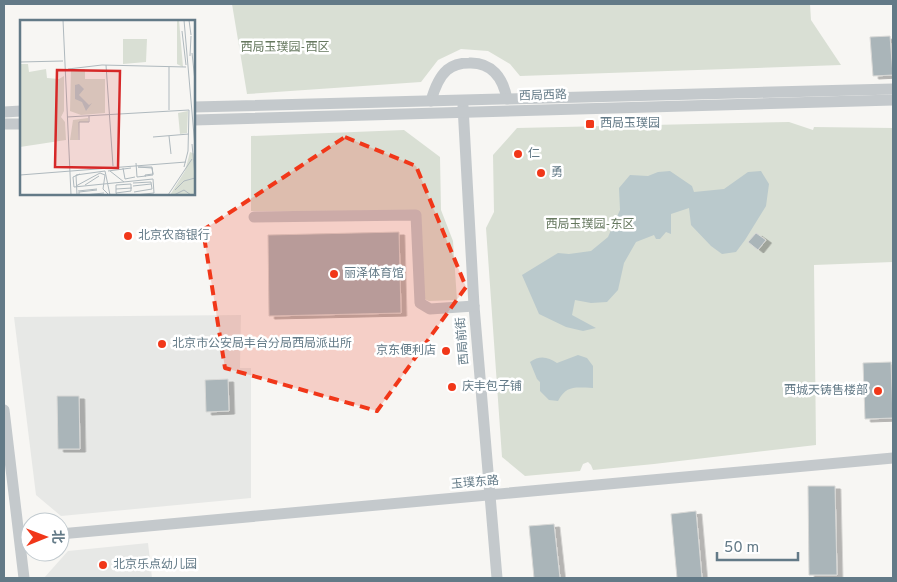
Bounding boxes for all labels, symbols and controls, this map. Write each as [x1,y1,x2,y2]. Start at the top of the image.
inset map [20,20,195,195]
park label: 西局玉璞园-西区 [241,40,329,56]
street label: 西局西路 [519,87,567,105]
place label: 西局玉璞园 [600,116,660,132]
marker: 西局玉璞园 [584,118,596,130]
place label: 仁 [528,146,540,162]
marker: 仁 [512,148,524,160]
place label: 勇 [551,165,563,181]
marker: 勇 [535,167,547,179]
park label: 西局玉璞园-东区 [546,217,634,233]
place label: 北京农商银行 [138,228,210,244]
marker: 北京农商银行 [122,230,134,242]
place label: 丽泽体育馆 [344,266,404,282]
marker: 丽泽体育馆 [328,268,340,280]
street label: 西局前街 [453,316,473,366]
place label: 北京市公安局丰台分局西局派出所 [172,336,352,352]
marker: 北京市公安局丰台分局西局派出所 [156,338,168,350]
place label: 京东便利店 [376,343,436,359]
marker: 京东便利店 [440,345,452,357]
place label: 庆丰包子铺 [462,379,522,395]
marker: 庆丰包子铺 [446,381,458,393]
place label: 西城天铸售楼部 [784,383,868,399]
marker: 西城天铸售楼部 [872,385,884,397]
street label: 玉璞东路 [450,473,500,493]
north arrow [20,512,70,562]
text: 北 [48,530,65,544]
scale bar [717,530,798,562]
text: 50 m [724,539,759,558]
place label: 北京乐点幼儿园 [113,557,197,573]
marker: 北京乐点幼儿园 [97,559,109,571]

